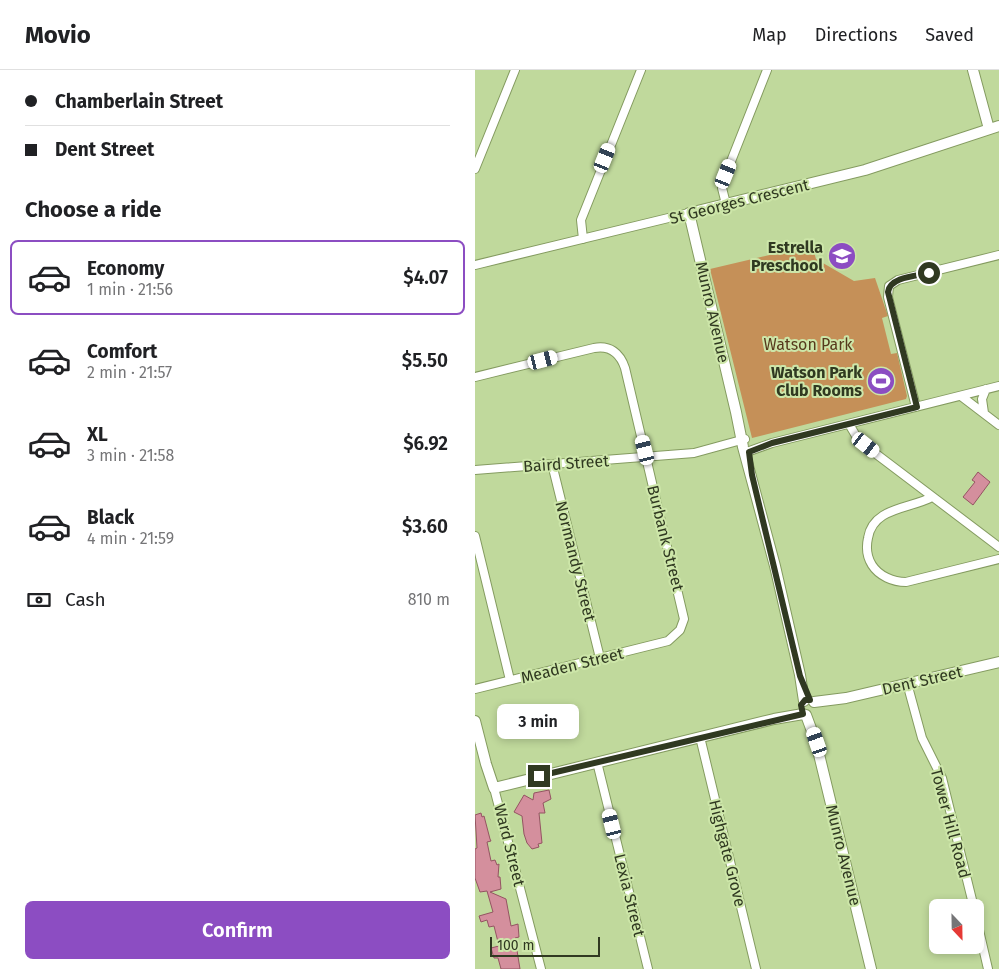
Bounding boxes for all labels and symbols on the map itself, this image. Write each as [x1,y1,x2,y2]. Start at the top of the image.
car [592,141,617,175]
car [713,157,738,191]
street label: St Georges Crescent [667,175,811,228]
place label: Estrella Preschool [751,238,823,275]
school or university icon: Estrella Preschool [827,241,857,271]
street label: Munro Avenue [692,260,733,365]
route start [918,262,940,284]
park label: Watson Park [763,335,853,354]
car [526,349,559,371]
place label: Watson Park Club Rooms [771,363,862,400]
sports icon: Watson Park Club Rooms [866,366,896,396]
car [849,430,882,460]
car [634,434,655,466]
street label: Baird Street [523,451,610,476]
street label: Burbank Street [643,483,688,593]
street label: Normandy Street [551,499,600,623]
street label: Meaden Street [519,644,626,687]
street label: Dent Street [880,662,964,699]
callout: 3 min [498,704,580,738]
car [805,725,828,759]
route end [528,765,550,787]
street label: Tower Hill Road [927,766,974,880]
street label: Highgate Grove [705,798,750,909]
street label: Ward Street [490,802,529,889]
street label: Munro Avenue [822,803,865,908]
car [601,808,622,840]
street label: Lexia Street [610,852,649,939]
north arrow [929,899,984,954]
scale bar [490,934,600,957]

